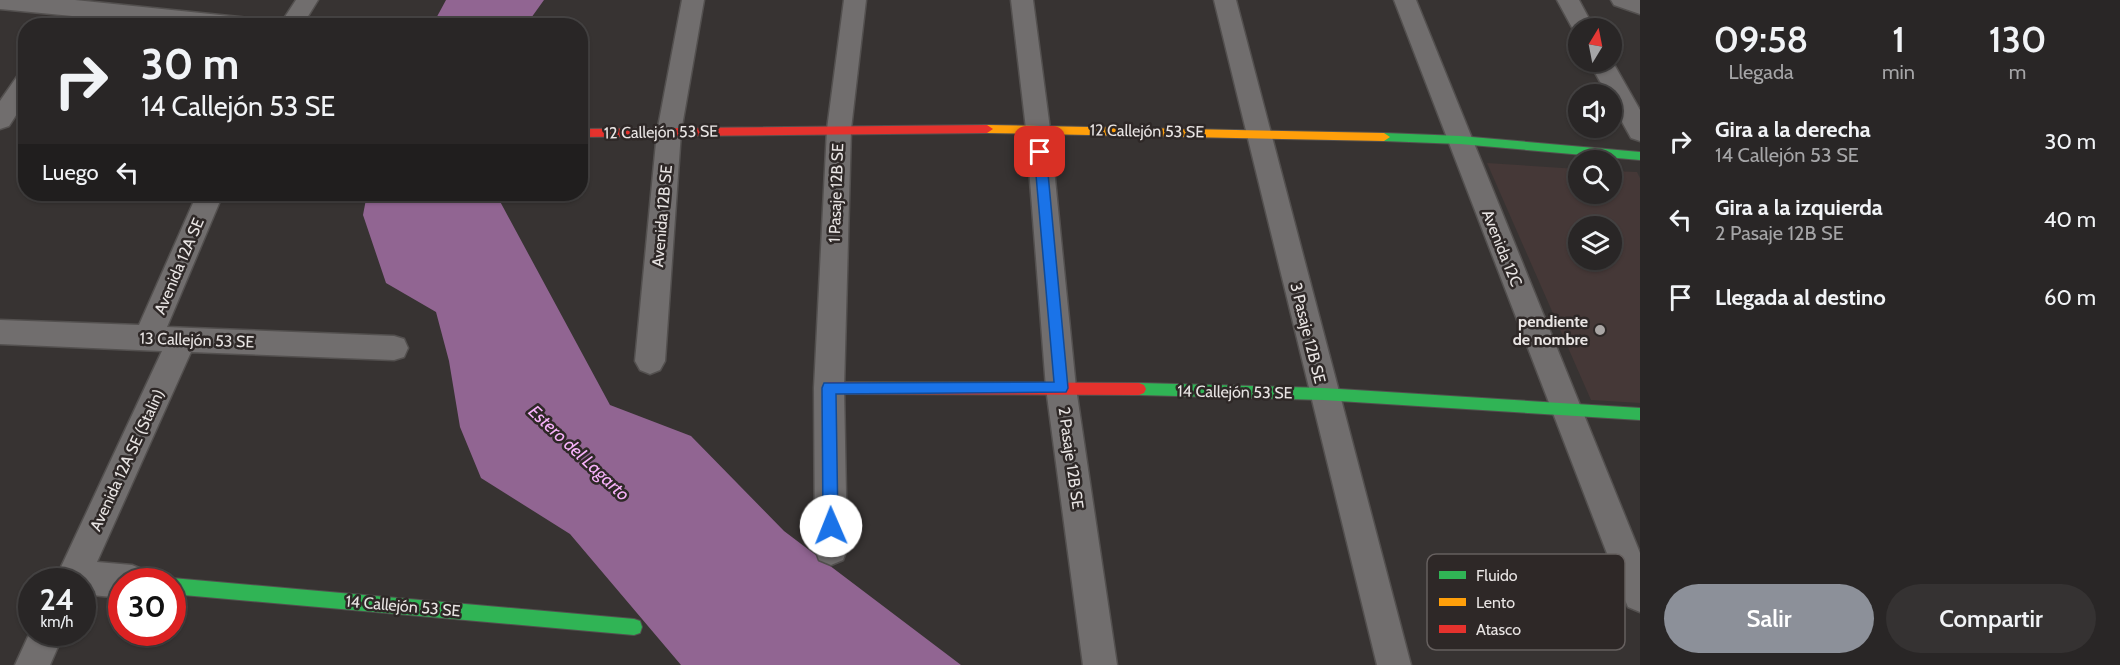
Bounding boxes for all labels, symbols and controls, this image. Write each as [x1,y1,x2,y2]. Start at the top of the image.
text: 09:58 [1714,17,1808,61]
text: 1 [1892,17,1905,61]
text: 130 [1989,17,2046,61]
north arrow [1568,18,1622,72]
map controls [1568,18,1622,270]
text: 30 m [141,38,239,90]
icon: right [42,42,120,120]
text: Llegada [1728,60,1794,84]
text: min [1882,60,1915,84]
text: m [2009,60,2026,84]
button: sound [1568,84,1622,138]
text: 14 Callejón 53 SE [141,90,335,123]
text: Gira a la derecha [1715,116,1871,143]
street label: 12 Callejón 53 SE [1090,121,1204,141]
street label: 12 Callejón 53 SE [604,122,718,142]
icon: right [1664,125,1697,158]
pin [1014,126,1065,177]
text: 30 m [2044,128,2096,155]
icon: arrive [1023,135,1056,168]
street label: 1 Pasaje 12B SE [825,143,847,243]
text: 14 Callejón 53 SE [1715,143,1859,167]
button: search [1568,150,1622,204]
icon: left [111,156,144,189]
text: Luego [42,159,99,186]
street label: Avenida 12B SE [648,164,676,268]
text: Gira a la izquierda [1715,194,1883,221]
icon: left [1664,203,1697,236]
text: 40 m [2044,206,2096,233]
street label: Avenida 12C [1478,207,1526,289]
street label: Avenida 12A SE [150,215,208,317]
button: layers [1568,216,1622,270]
text: 2 Pasaje 12B SE [1715,221,1844,245]
street label: 3 Pasaje 12B SE [1286,281,1330,386]
icon: arrive [1664,281,1697,314]
text: Llegada al destino [1715,284,1886,311]
text: 60 m [2044,284,2096,311]
place label: pendiente de nombre [1513,312,1588,349]
marker: pendiente de nombre [1593,323,1607,337]
street label: 13 Callejón 53 SE [139,329,255,351]
street label: 14 Callejón 53 SE [1177,381,1293,403]
street label: Avenida 12A SE (Stalin) [86,386,168,534]
water label: Estero del Lagarto [524,401,634,505]
street label: 2 Pasaje 12B SE [1054,406,1088,510]
position arrow [799,494,863,558]
legend [1427,554,1625,650]
text: Fluido [1476,566,1518,585]
speed limit sign: 30 [108,568,186,646]
text: 24 [40,581,74,618]
button: Salir [1664,584,1874,653]
button: Compartir [1886,584,2096,653]
street label: 14 Callejón 53 SE [345,592,461,620]
text: Lento [1476,593,1515,612]
text: km/h [41,613,73,631]
text: Atasco [1476,620,1521,639]

